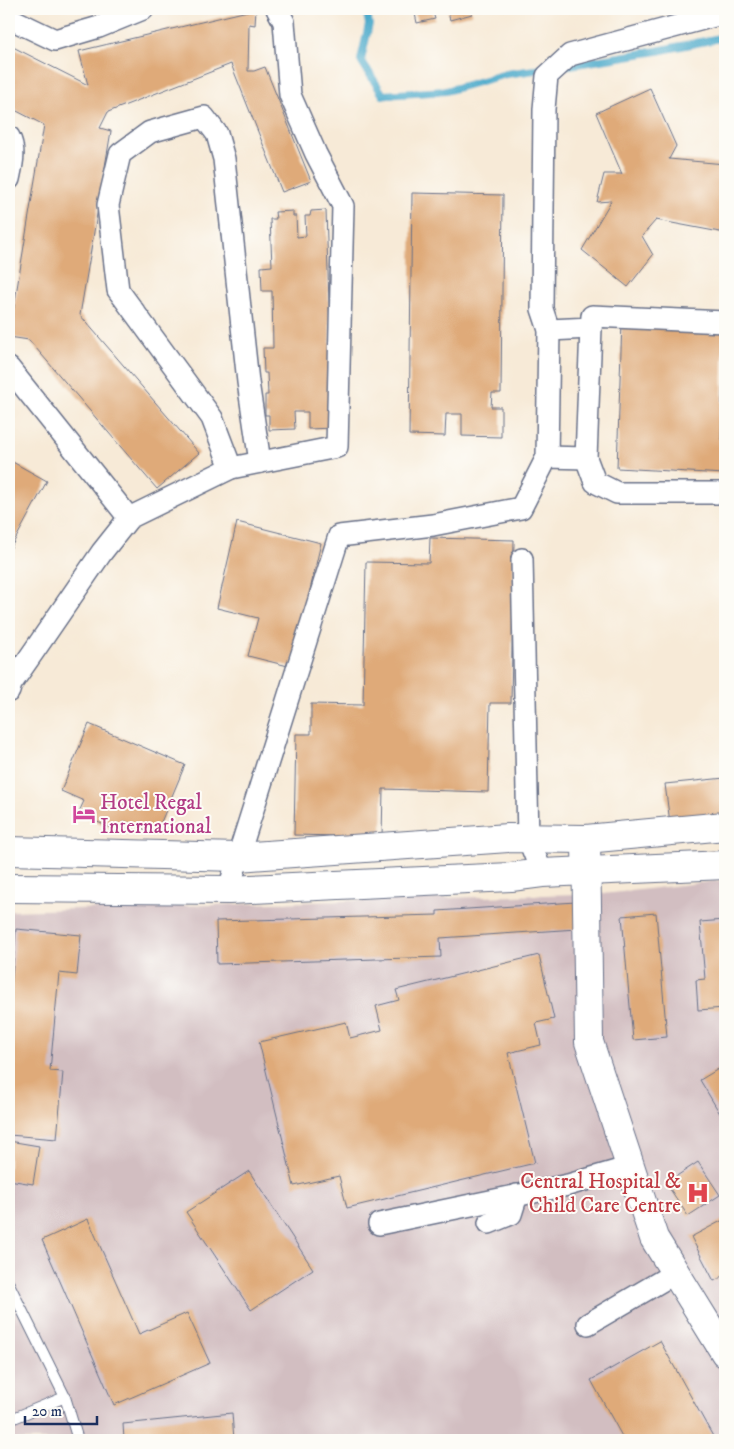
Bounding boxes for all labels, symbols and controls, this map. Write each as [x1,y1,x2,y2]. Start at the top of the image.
place label: Hotel Regal International [100,790,212,840]
hotel icon: Hotel Regal International [71,801,97,827]
place label: Central Hospital & Child Care Centre [520,1169,681,1219]
hospital icon: Central Hospital & Child Care Centre [685,1180,711,1206]
scale bar [25,1394,98,1426]
text: 20 m [32,1402,62,1421]

